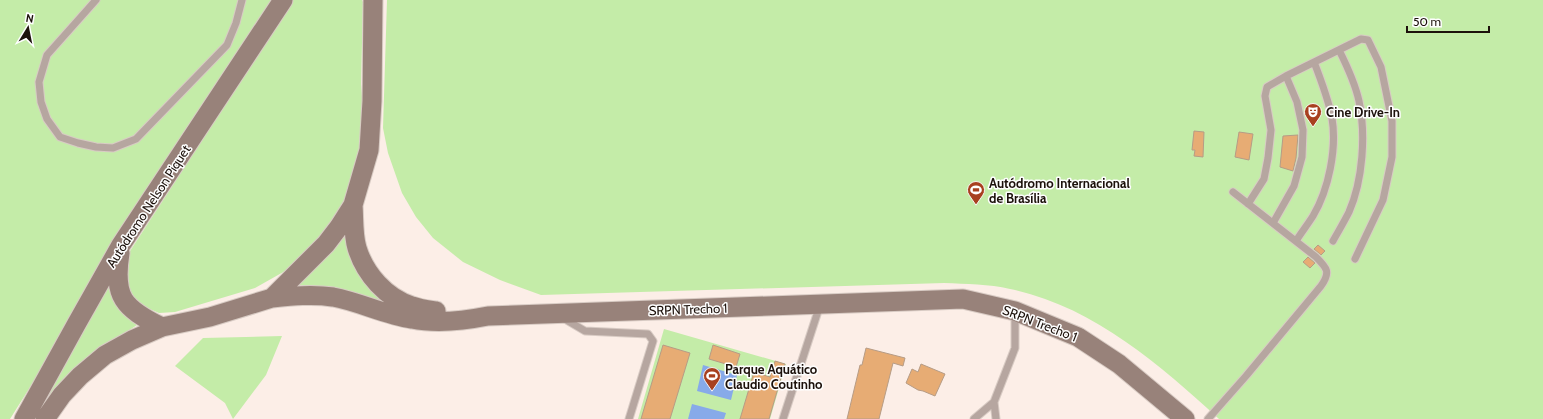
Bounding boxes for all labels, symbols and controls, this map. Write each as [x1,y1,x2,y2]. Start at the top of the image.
north arrow [8,8,48,48]
scale bar [1407,8,1489,34]
text: N [25,11,35,26]
text: 50 m [1413,14,1441,29]
theatre icon: Cine Drive-In [1303,102,1323,127]
place label: Cine Drive-In [1326,104,1400,120]
street label: Autódromo Nelson Piquet [102,141,194,270]
place label: Autódromo Internacional de Brasília [989,175,1130,206]
sports icon: Autódromo Internacional de Brasília [966,180,986,205]
street label: SRPN Trecho 1 [648,300,728,318]
street label: SRPN Trecho 1 [1000,301,1080,345]
place label: Parque Aquático Claudio Coutinho [725,361,823,392]
sports icon: Parque Aquático Claudio Coutinho [702,366,722,391]

